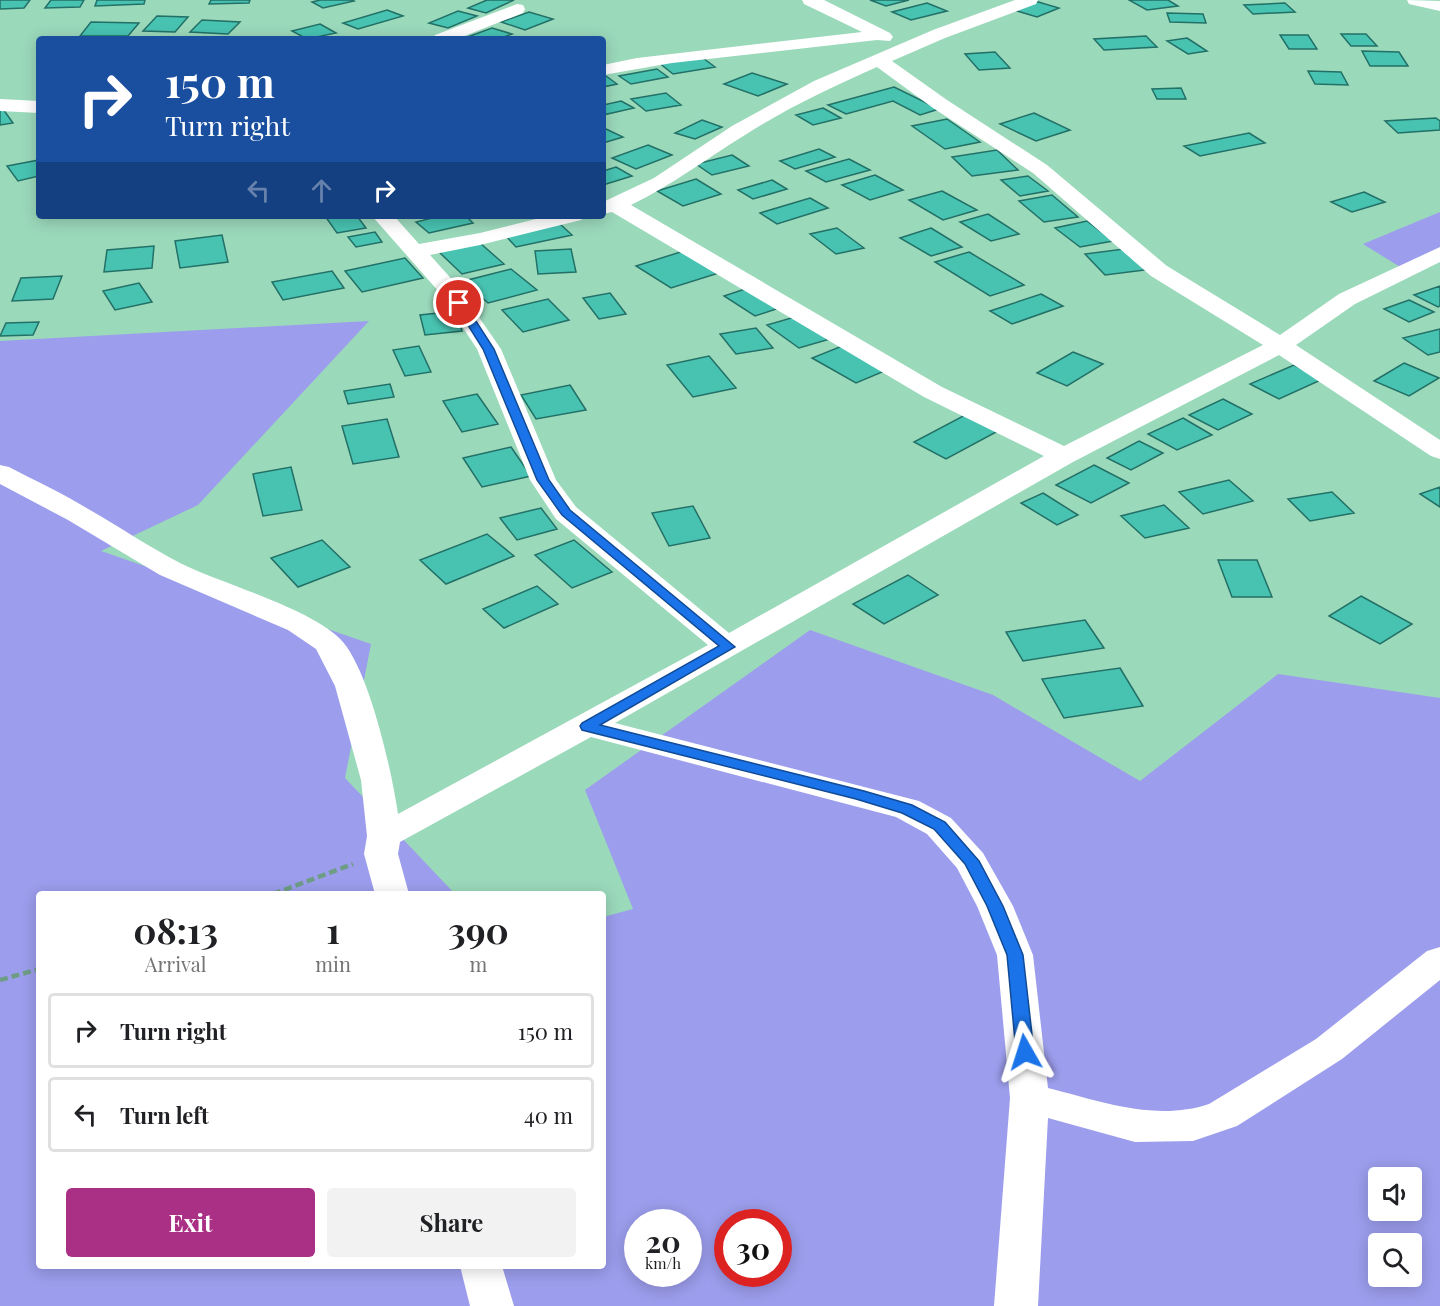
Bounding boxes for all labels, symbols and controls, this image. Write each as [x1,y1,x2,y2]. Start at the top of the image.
text: 150 m [165,53,275,109]
icon: right [66,60,144,138]
text: Turn right [165,107,290,143]
icon: left [242,174,275,207]
icon: ahead [305,174,338,207]
icon: right [368,174,401,207]
pin [433,277,484,328]
icon: arrive [442,286,475,319]
text: 08:13 [133,905,218,953]
text: 1 [326,905,340,953]
text: 390 [448,905,509,953]
text: Arrival [145,950,206,977]
text: min [315,950,351,977]
text: m [470,950,487,977]
icon: right [69,1014,102,1047]
text: Turn right [120,1016,226,1046]
text: 150 m [518,1016,573,1046]
position arrow [993,1020,1057,1084]
icon: left [69,1098,102,1131]
text: Turn left [120,1100,209,1130]
text: 40 m [524,1100,573,1130]
map controls [1368,1167,1422,1287]
button: sound [1368,1167,1422,1221]
button: Exit [66,1188,315,1257]
button: Share [327,1188,576,1257]
speed limit sign: 30 [714,1209,792,1287]
text: 20 [645,1221,681,1261]
button: search [1368,1233,1422,1287]
text: km/h [645,1253,681,1273]

